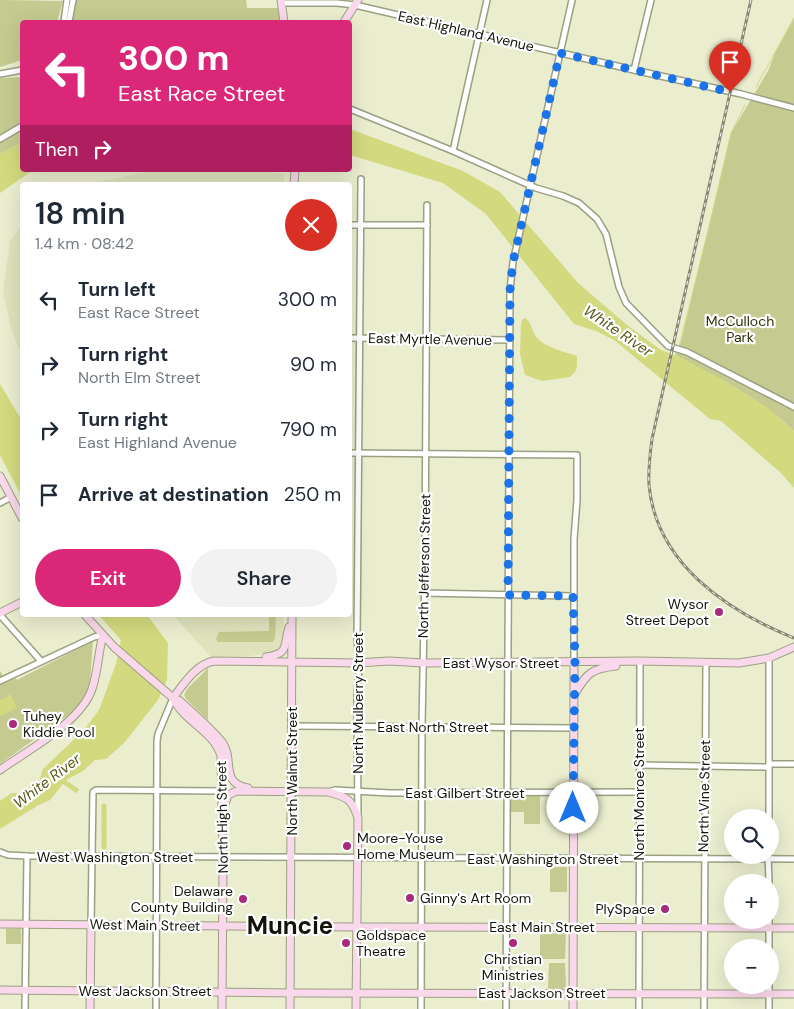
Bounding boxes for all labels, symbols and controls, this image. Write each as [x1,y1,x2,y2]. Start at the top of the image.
street label: East Highland Avenue [396,7,536,55]
text: 300 m [118,35,230,81]
icon: left [35,40,100,105]
pin [709,41,751,92]
icon: arrive [716,48,744,76]
text: East Race Street [118,79,285,108]
icon: right [88,135,116,163]
text: Then [35,137,78,162]
text: 18 min [35,194,125,233]
button: close [285,199,337,251]
text: 1.4 km · 08:42 [35,233,134,254]
text: Turn left [78,277,156,302]
icon: left [35,286,63,314]
text: 300 m [278,287,337,312]
water label: White River [579,300,657,362]
text: East Race Street [78,302,200,323]
park label: McCulloch Park [706,312,774,346]
street label: East Myrtle Avenue [368,329,492,349]
text: Turn right [78,342,168,367]
icon: right [35,351,63,379]
text: 90 m [290,352,337,377]
text: North Elm Street [78,367,201,388]
text: Turn right [78,407,168,432]
icon: right [35,416,63,444]
text: 790 m [280,417,337,442]
text: East Highland Avenue [78,432,237,453]
icon: arrive [35,481,63,509]
text: Arrive at destination [78,482,269,507]
text: 250 m [284,482,341,507]
street label: North Jefferson Street [414,494,434,638]
button: Exit [35,549,181,607]
button: Share [191,549,337,607]
place label: Wysor Street Depot [626,595,709,629]
marker: Wysor Street Depot [713,606,725,618]
street label: North Mulberry Street [349,632,367,774]
street label: East Wysor Street [443,654,559,672]
place label: Tuhey Kiddie Pool [23,707,95,741]
street label: North Walnut Street [283,707,301,835]
marker: Tuhey Kiddie Pool [7,718,19,730]
street label: East North Street [377,718,489,736]
street label: North Monroe Street [630,727,648,861]
street label: North Vine Street [694,740,714,852]
water label: White River [9,749,85,813]
street label: North High Street [212,761,232,873]
position arrow [546,781,598,833]
street label: East Gilbert Street [405,784,525,802]
map controls [724,809,779,994]
button: search [724,809,779,864]
place label: Moore-Youse Home Museum [357,829,454,863]
marker: Moore-Youse Home Museum [341,840,353,852]
street label: West Washington Street [37,848,193,866]
street label: East Washington Street [467,850,619,868]
button: + [724,874,779,929]
place label: Delaware County Building [131,882,233,916]
place label: Ginny's Art Room [420,889,531,907]
marker: Ginny's Art Room [404,892,416,904]
marker: Delaware County Building [237,893,249,905]
place label: PlySpace [596,900,655,918]
marker: PlySpace [659,903,671,915]
district label: Muncie [247,910,333,941]
street label: West Main Street [89,915,201,935]
street label: East Main Street [489,918,595,936]
place label: Goldspace Theatre [356,926,426,960]
marker: Goldspace Theatre [340,937,352,949]
marker: Christian Ministries [507,937,519,949]
button: − [724,939,779,994]
place label: Christian Ministries [482,950,544,984]
street label: West Jackson Street [79,982,211,1000]
street label: East Jackson Street [478,984,606,1002]

